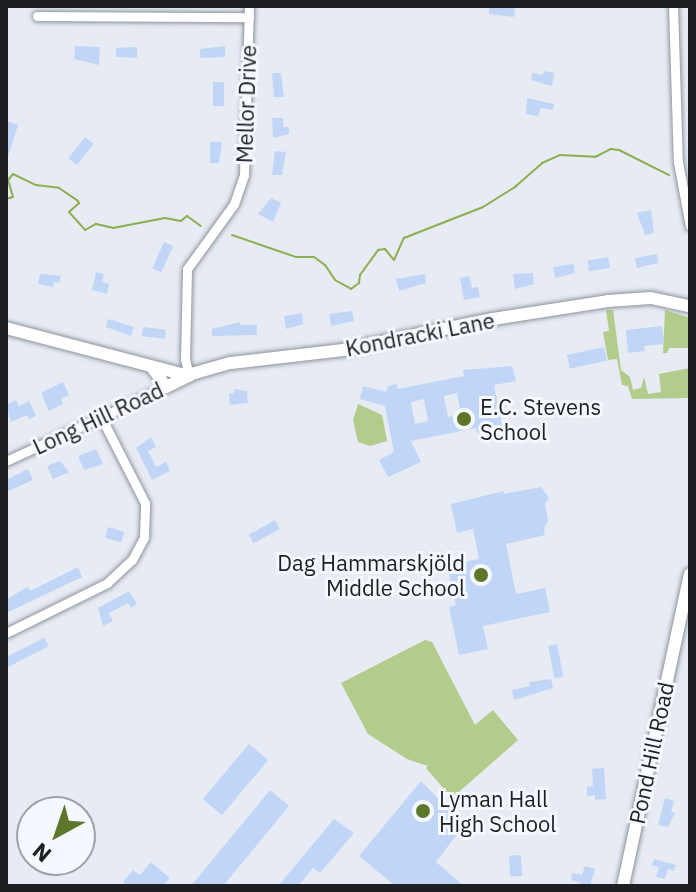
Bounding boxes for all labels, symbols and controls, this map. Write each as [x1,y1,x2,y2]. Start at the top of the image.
street label: Mellor Drive [231,44,261,164]
street label: Kondracki Lane [343,307,497,361]
street label: Long Hill Road [28,376,168,460]
place label: E.C. Stevens School [480,393,601,444]
marker: E.C. Stevens School [455,410,473,428]
place label: Dag Hammarskjöld Middle School [277,549,465,600]
marker: Dag Hammarskjöld Middle School [472,566,490,584]
street label: Pond Hill Road [623,680,679,826]
place label: Lyman Hall High School [439,785,556,836]
north arrow [16,796,96,876]
marker: Lyman Hall High School [414,802,432,820]
text: N [26,837,57,869]

